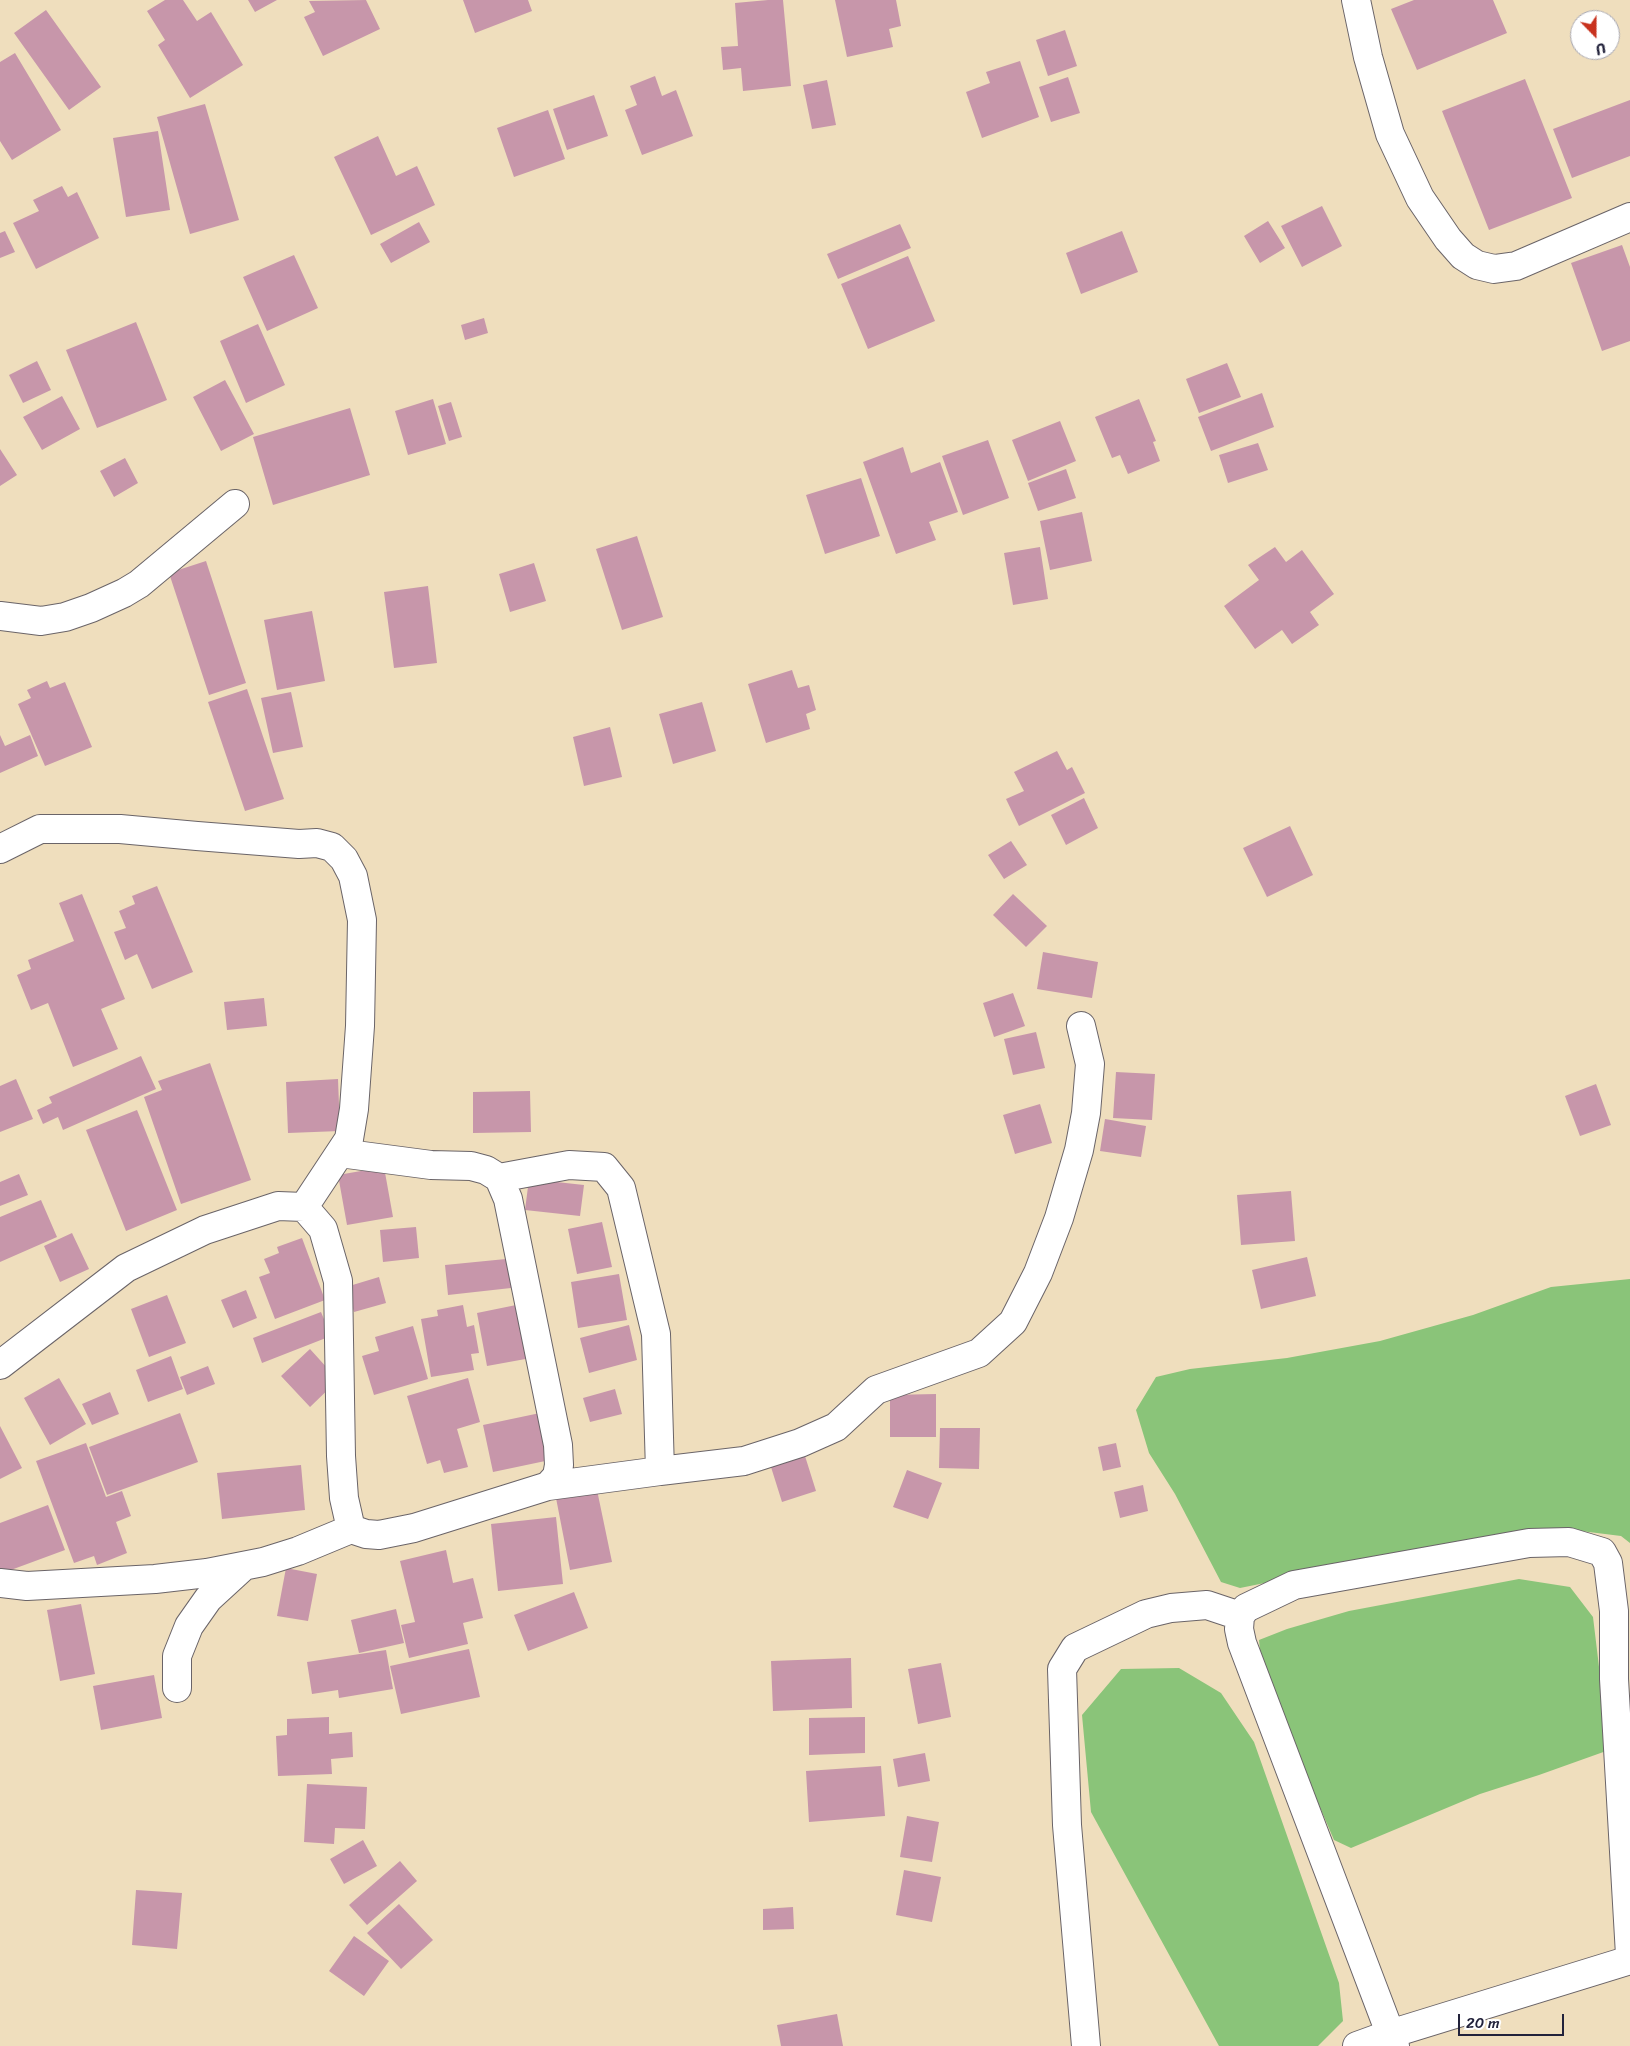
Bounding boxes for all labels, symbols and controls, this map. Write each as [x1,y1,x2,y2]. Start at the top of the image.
north arrow [1570,10,1620,60]
text: U [1591,35,1609,62]
scale bar [1460,2004,1566,2036]
text: 20 m [1466,2010,1500,2036]

